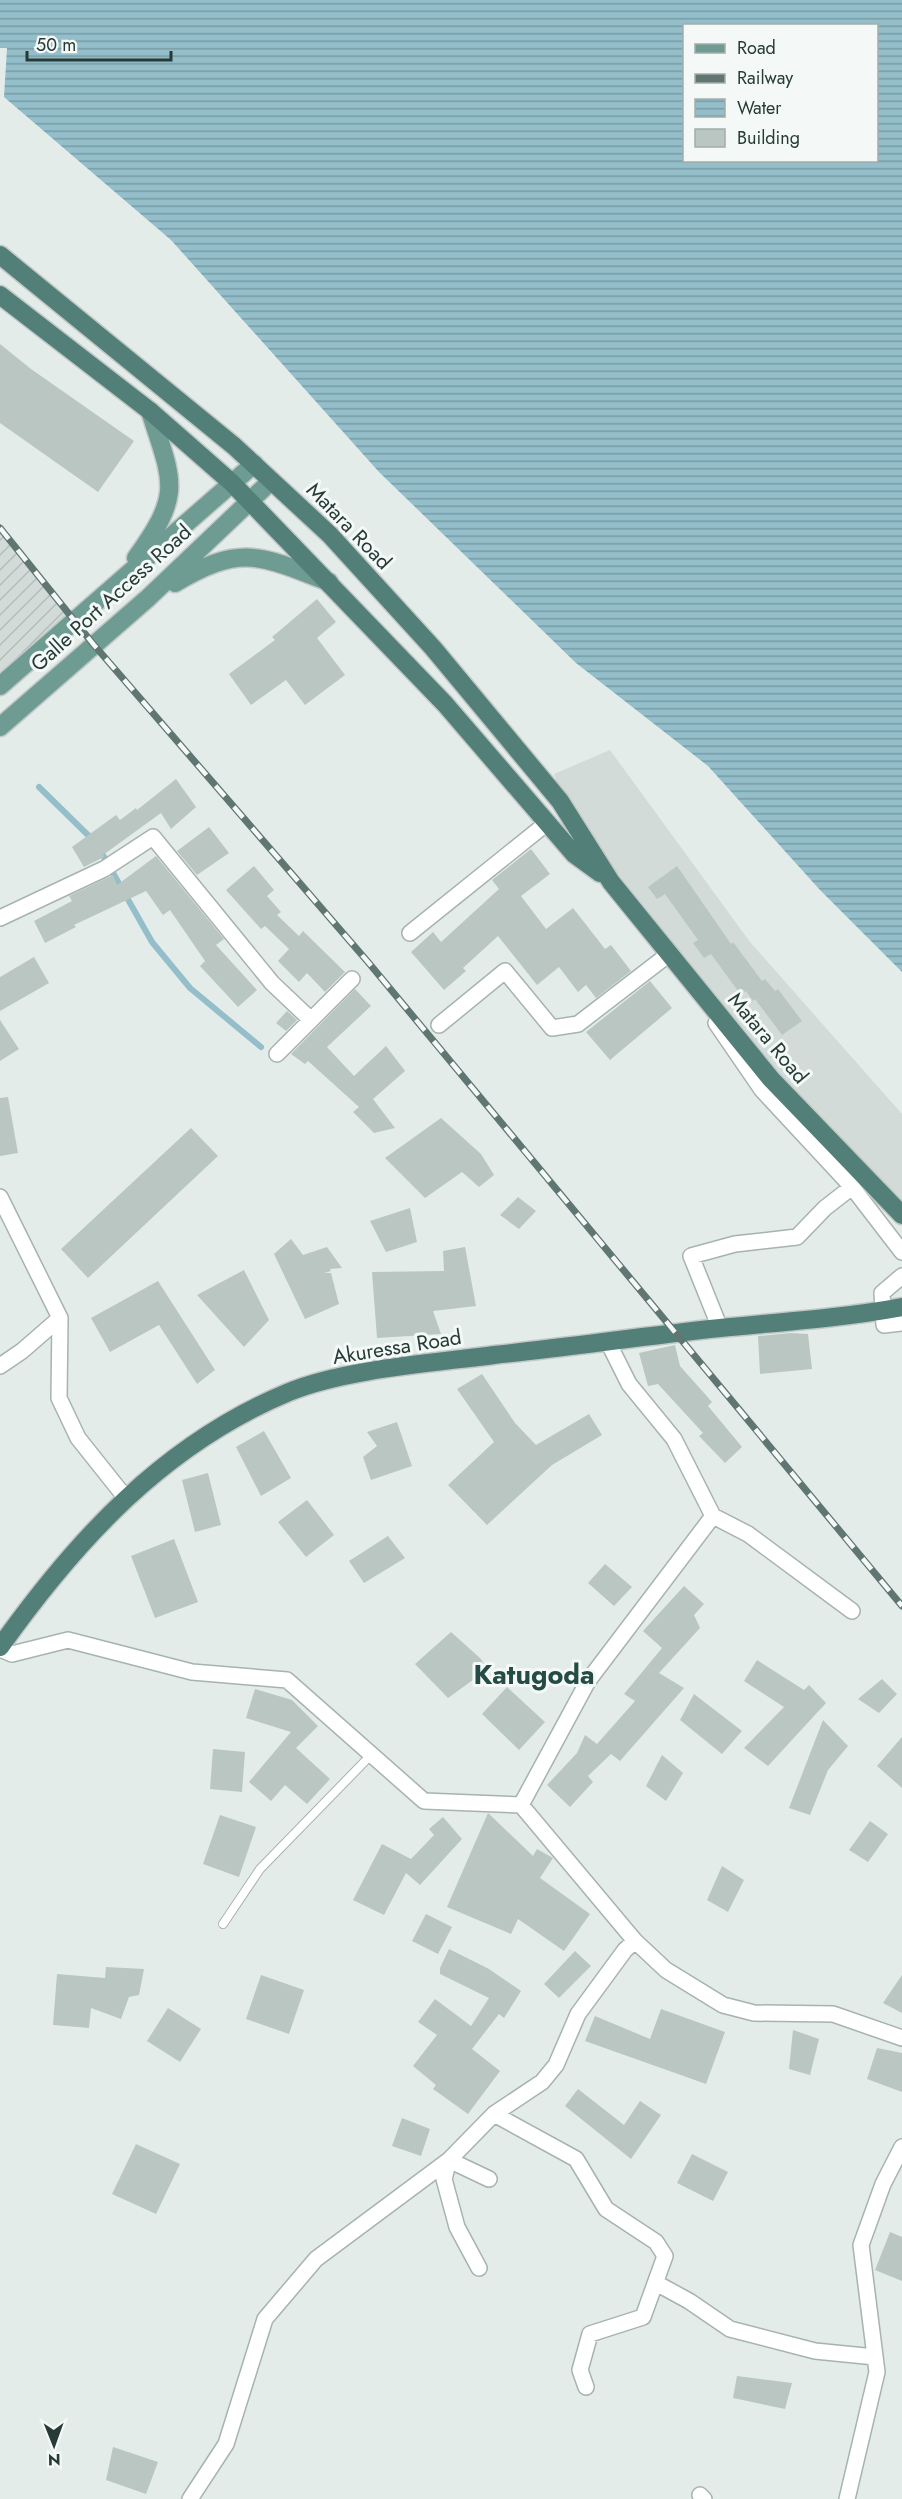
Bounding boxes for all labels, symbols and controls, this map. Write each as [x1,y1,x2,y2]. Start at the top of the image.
scale bar [27,24,171,62]
legend [683,24,878,162]
text: 50 m [36,32,76,58]
text: Road [737,35,776,61]
text: Railway [737,65,793,91]
text: Water [737,95,782,121]
text: Building [737,125,800,151]
street label: Matara Road [300,476,398,576]
street label: Galle Port Access Road [24,517,198,679]
street label: Matara Road [721,986,815,1090]
street label: Akuressa Road [330,1322,464,1372]
district label: Katugoda [473,1655,595,1694]
north arrow [24,2415,84,2475]
text: N [48,2448,61,2471]

